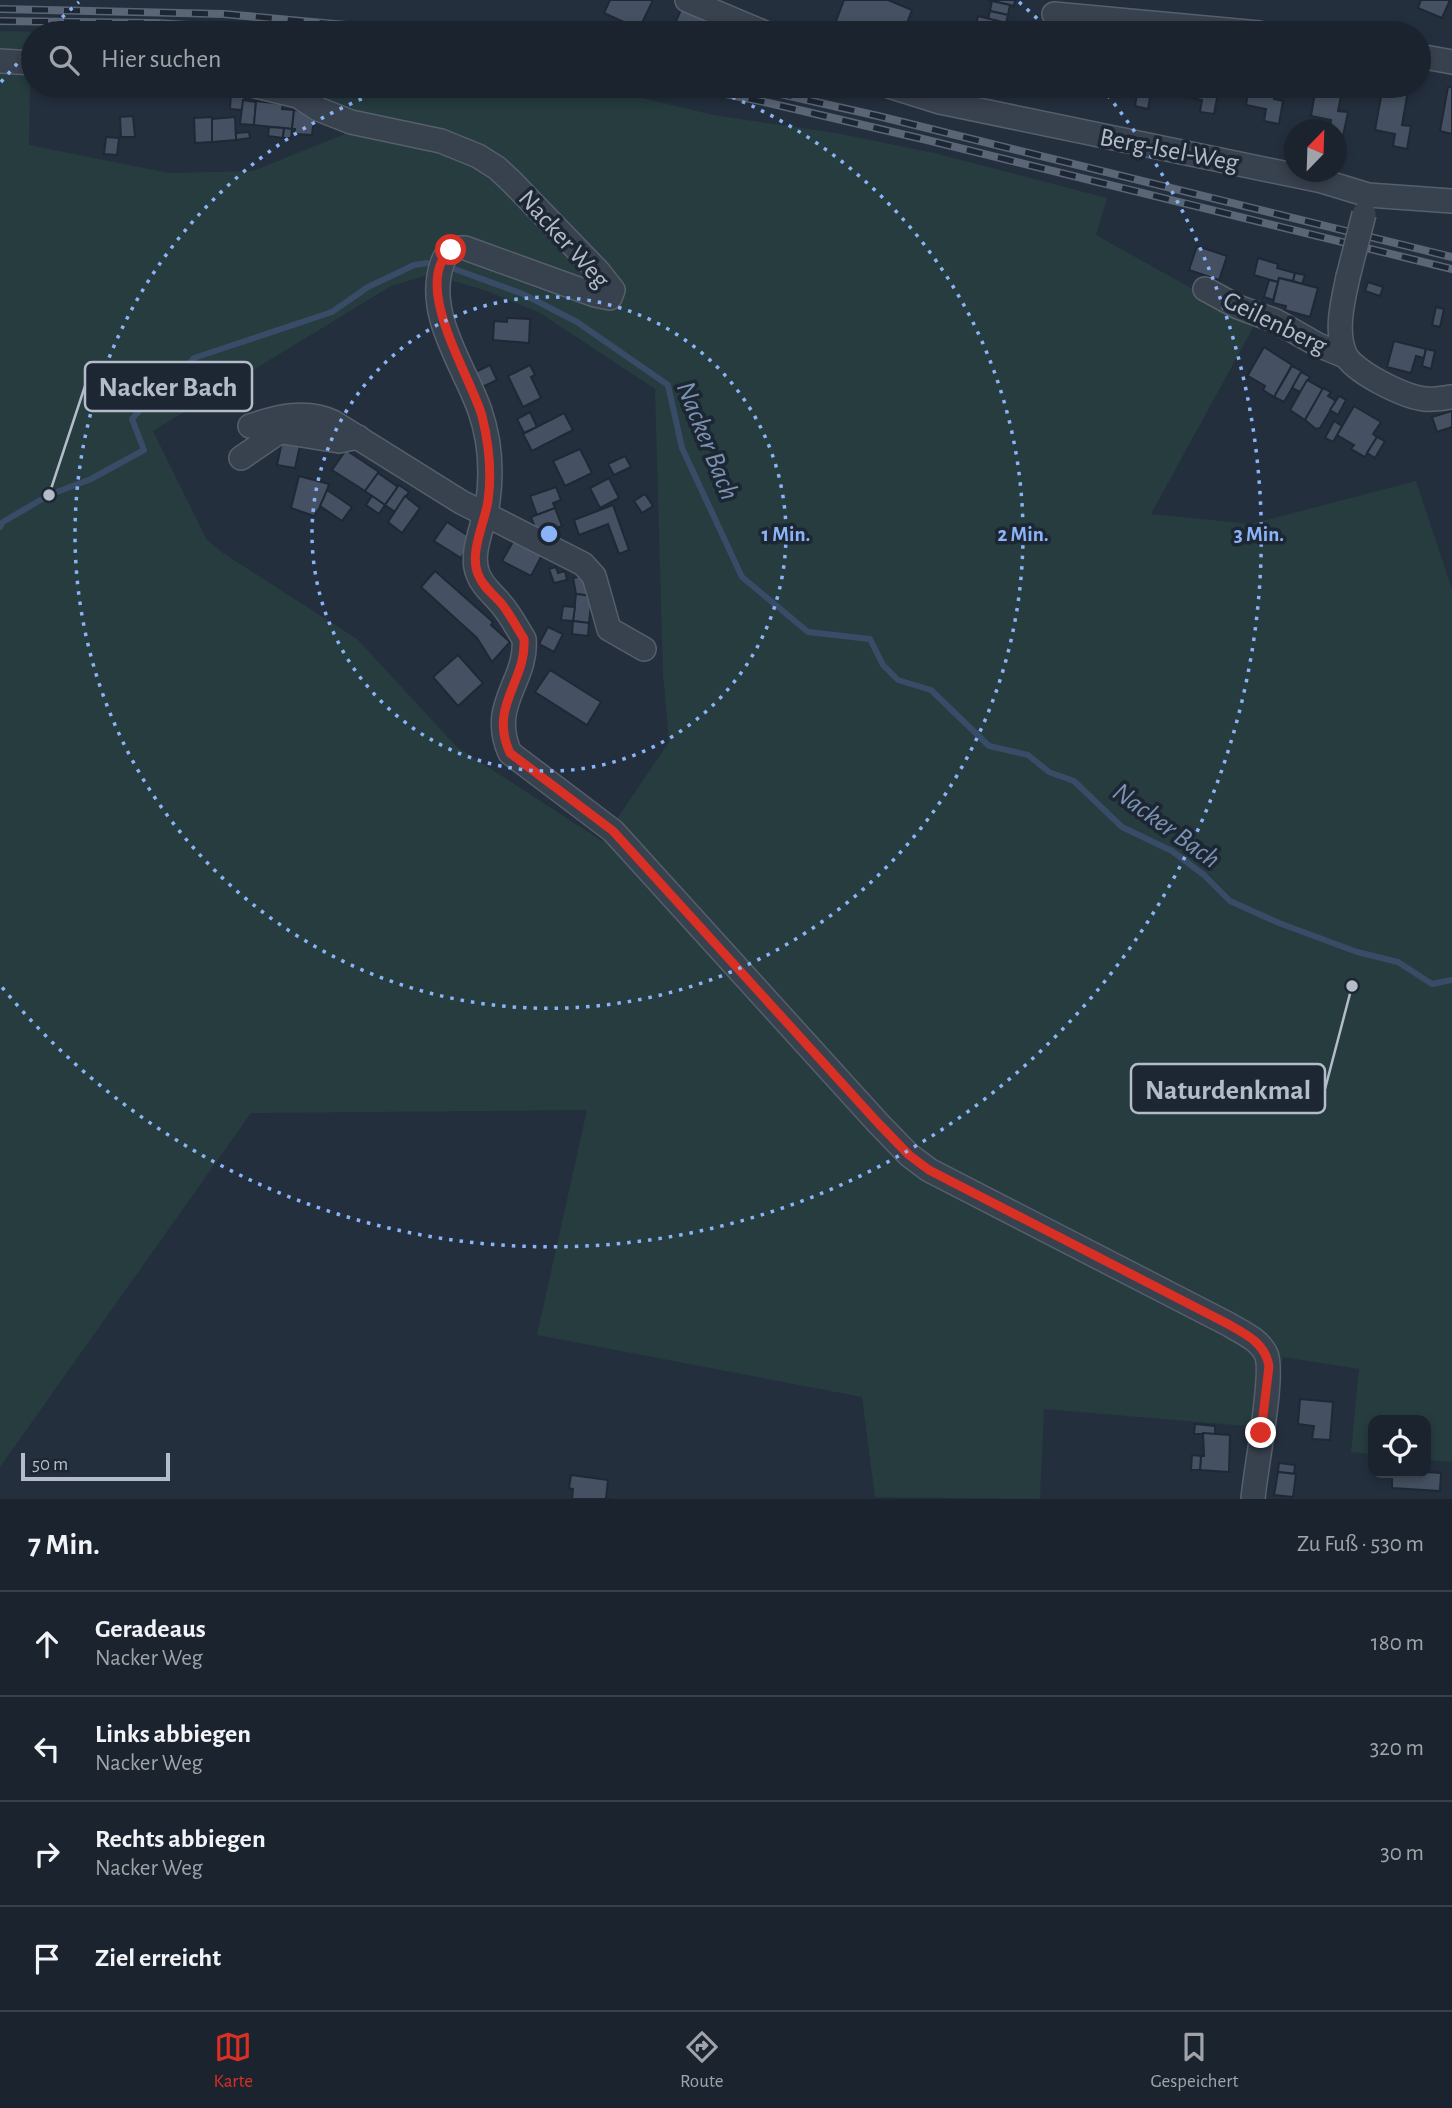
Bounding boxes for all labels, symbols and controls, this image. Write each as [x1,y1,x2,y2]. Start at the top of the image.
search box [21,21,1431,98]
icon: search [45,41,83,79]
text: Hier suchen [101,46,222,72]
north arrow [1284,119,1347,182]
street label: Berg-Isel-Weg [1097,124,1241,176]
street label: Nacker Weg [514,185,615,293]
route start [435,234,466,265]
street label: Geilenberg [1219,287,1331,359]
callout: Nacker Bach [85,362,252,411]
text: Nacker Bach [98,374,238,402]
water label: Nacker Bach [671,378,743,504]
centre of rings [537,522,561,546]
text: 1 Min. [762,524,810,545]
text: 2 Min. [997,524,1049,545]
text: 3 Min. [1234,524,1284,545]
water label: Nacker Bach [1107,778,1225,874]
callout: Naturdenkmal [1131,1064,1325,1113]
text: Naturdenkmal [1145,1077,1311,1105]
map controls [1368,1415,1431,1478]
button: locate [1368,1415,1431,1478]
route end [1245,1417,1276,1448]
scale bar [21,1450,170,1482]
text: 50 m [32,1455,68,1474]
text: 7 Min. [28,1530,100,1560]
text: Zu Fuß · 530 m [1297,1533,1424,1556]
text: Geradeaus [95,1616,206,1642]
icon: ahead [28,1625,66,1663]
text: 180 m [1371,1632,1424,1655]
text: Nacker Weg [95,1647,203,1670]
text: Links abbiegen [95,1721,251,1747]
icon: left [28,1730,66,1768]
text: 320 m [1370,1737,1424,1760]
text: Nacker Weg [95,1752,203,1775]
text: Rechts abbiegen [95,1826,266,1852]
icon: right [28,1835,66,1873]
text: 30 m [1380,1842,1424,1865]
text: Nacker Weg [95,1857,203,1880]
icon: arrive [28,1940,66,1978]
text: Ziel erreicht [95,1945,221,1971]
tab: Karte [214,2028,253,2093]
tab: Route [680,2028,723,2093]
tab: Gespeichert [1150,2028,1238,2093]

